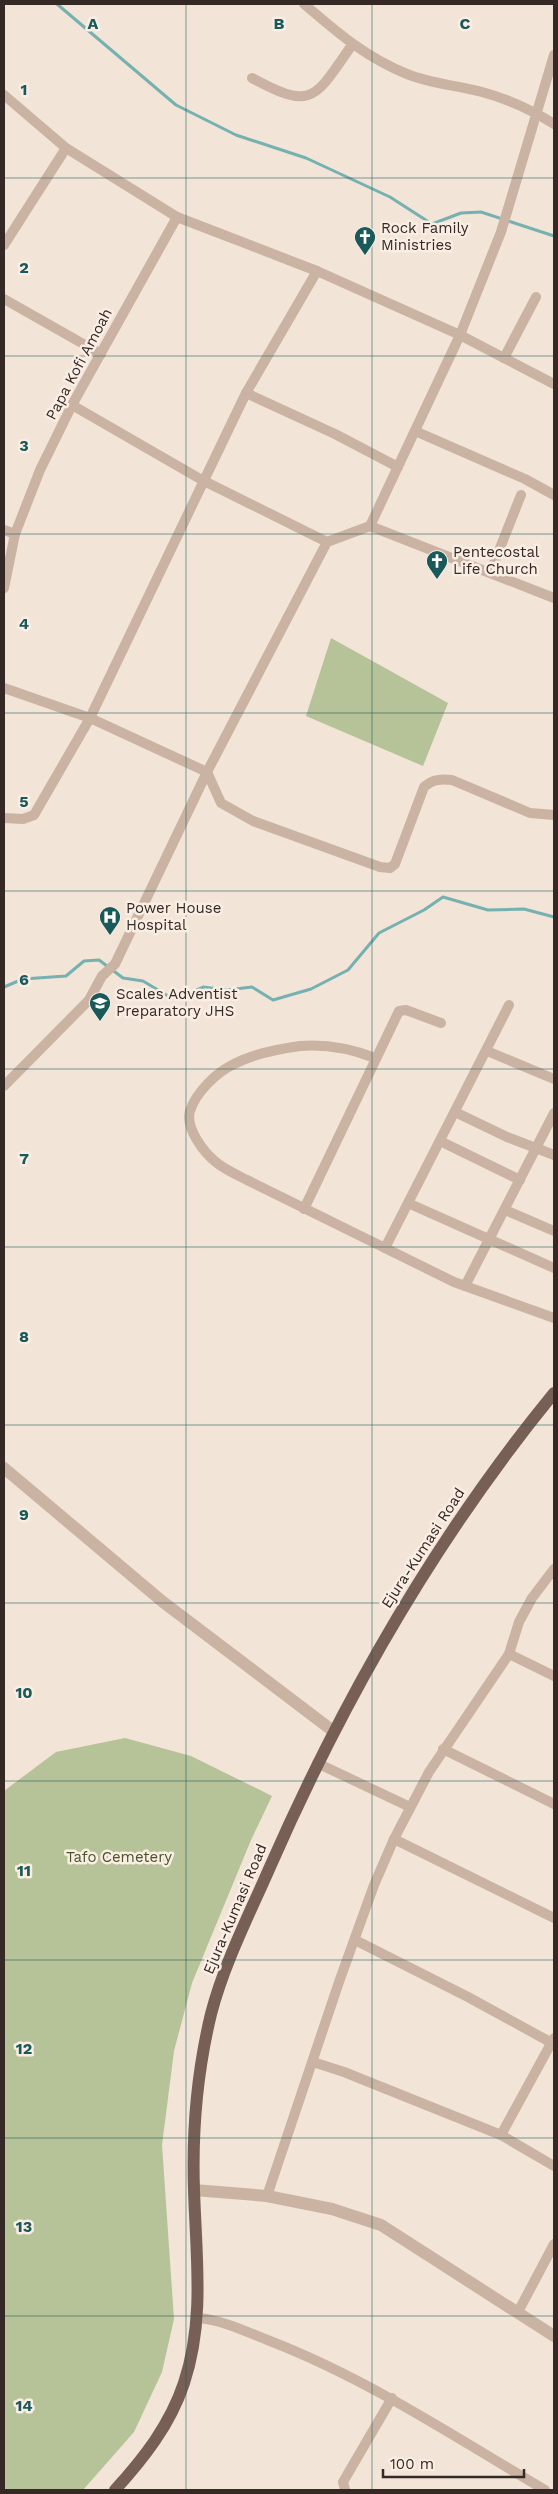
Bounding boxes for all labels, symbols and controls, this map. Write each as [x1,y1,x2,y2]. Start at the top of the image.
text: A [88,14,99,33]
text: B [274,14,285,33]
text: C [460,14,471,33]
text: 1 [21,80,27,99]
place label: Rock Family Ministries [381,219,469,254]
church icon: Rock Family Ministries [353,225,377,256]
text: 2 [19,258,29,277]
street label: Papa Kofi Amoah [42,305,116,423]
text: 3 [19,436,29,455]
place label: Pentecostal Life Church [453,543,540,578]
church icon: Pentecostal Life Church [425,549,449,580]
text: 4 [19,614,29,633]
text: 5 [19,792,29,811]
place label: Power House Hospital [126,899,221,934]
hospital icon: Power House Hospital [98,905,122,936]
text: 6 [19,970,29,989]
place label: Scales Adventist Preparatory JHS [116,985,238,1020]
school or university icon: Scales Adventist Preparatory JHS [88,991,112,1022]
text: 7 [19,1149,29,1168]
text: 8 [19,1327,29,1346]
street label: Ejura-Kumasi Road [377,1484,469,1612]
text: 9 [19,1505,29,1524]
text: 10 [15,1683,33,1702]
street label: Ejura-Kumasi Road [199,1841,271,1977]
park label: Tafo Cemetery [66,1848,172,1866]
text: 11 [17,1861,31,1880]
text: 12 [16,2039,32,2058]
text: 13 [16,2217,32,2236]
text: 14 [15,2396,33,2415]
scale bar [383,2446,524,2478]
text: 100 m [390,2455,434,2473]

